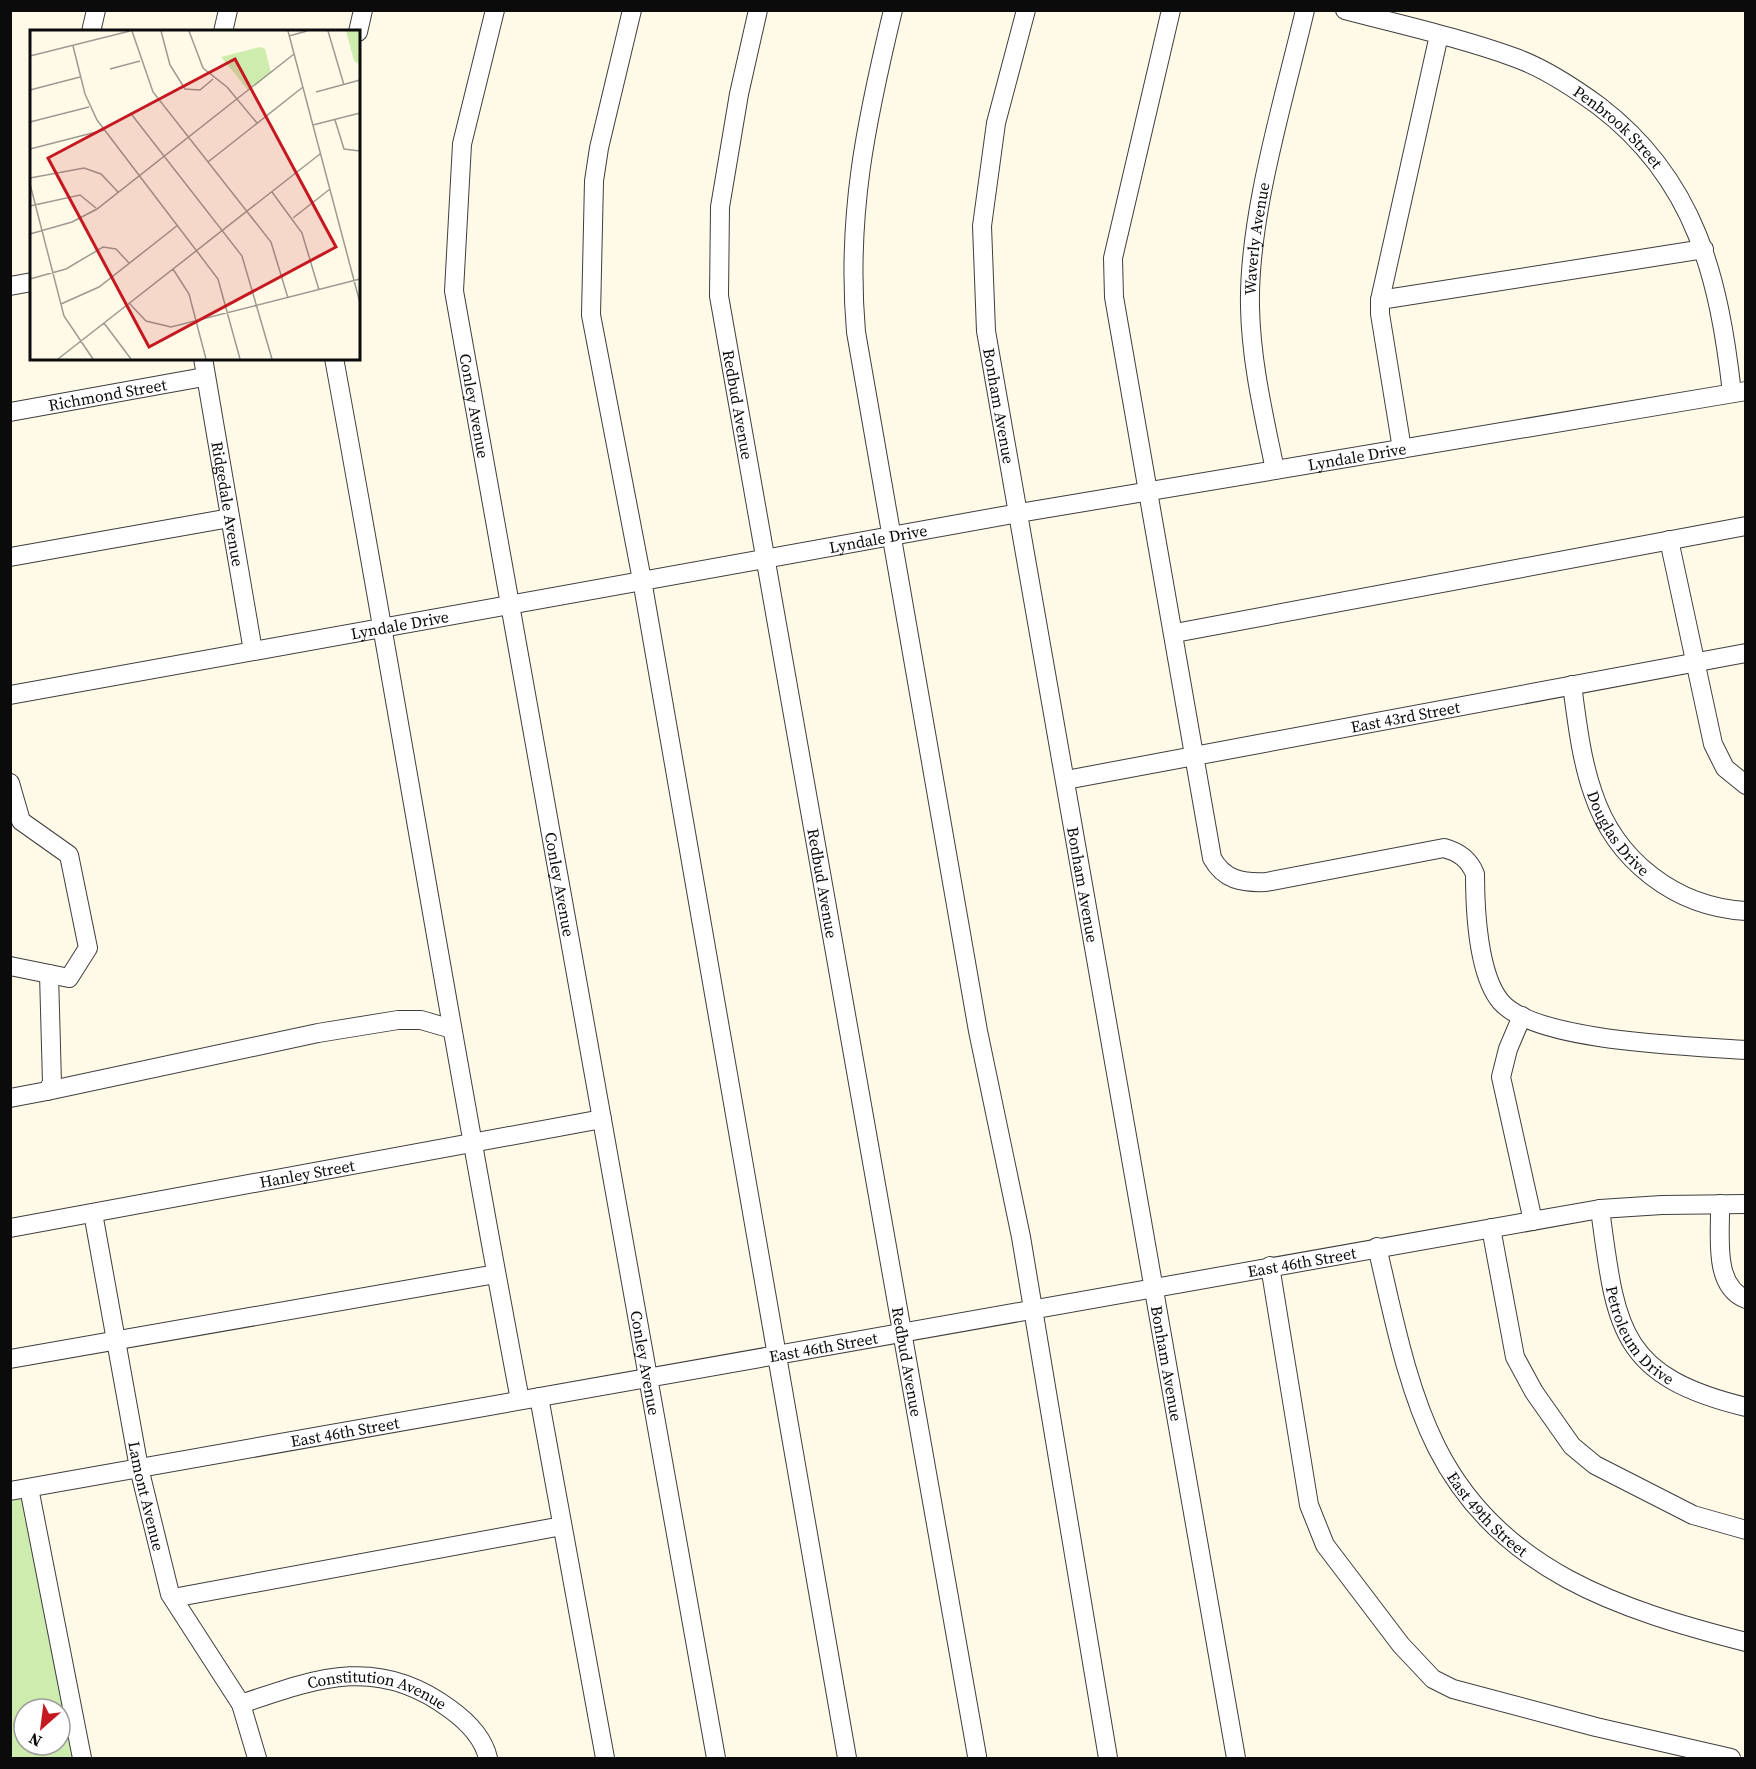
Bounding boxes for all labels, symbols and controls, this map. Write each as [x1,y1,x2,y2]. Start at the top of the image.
inset map [30,30,360,360]
street label: Penbrook Street [1569,80,1668,173]
street label: Waverly Avenue [1239,180,1275,295]
street label: Bonham Avenue [978,346,1020,465]
street label: Redbud Avenue [718,348,759,461]
street label: Conley Avenue [454,352,495,460]
street label: Richmond Street [47,373,169,416]
street label: Lyndale Drive [1306,437,1408,475]
street label: Ridgedale Avenue [206,440,249,568]
street label: Lyndale Drive [827,519,929,558]
street label: Lyndale Drive [349,605,451,644]
street label: East 43rd Street [1349,696,1462,738]
street label: Douglas Drive [1582,788,1654,881]
street label: Bonham Avenue [1062,825,1104,944]
street label: Redbud Avenue [802,827,843,940]
street label: Conley Avenue [540,830,580,938]
street label: Hanley Street [258,1154,357,1193]
street label: East 46th Street [1246,1241,1359,1282]
street label: Petroleum Drive [1601,1284,1678,1390]
street label: Bonham Avenue [1146,1304,1188,1423]
street label: Redbud Avenue [887,1305,928,1418]
street label: Conley Avenue [625,1309,666,1417]
street label: East 46th Street [767,1326,880,1367]
street label: East 46th Street [289,1411,401,1452]
street label: Lamont Avenue [123,1439,170,1553]
street label: East 49th Street [1442,1467,1533,1562]
street label: Constitution Avenue [305,1665,451,1715]
north arrow [12,1697,72,1757]
text: N [24,1728,45,1753]

